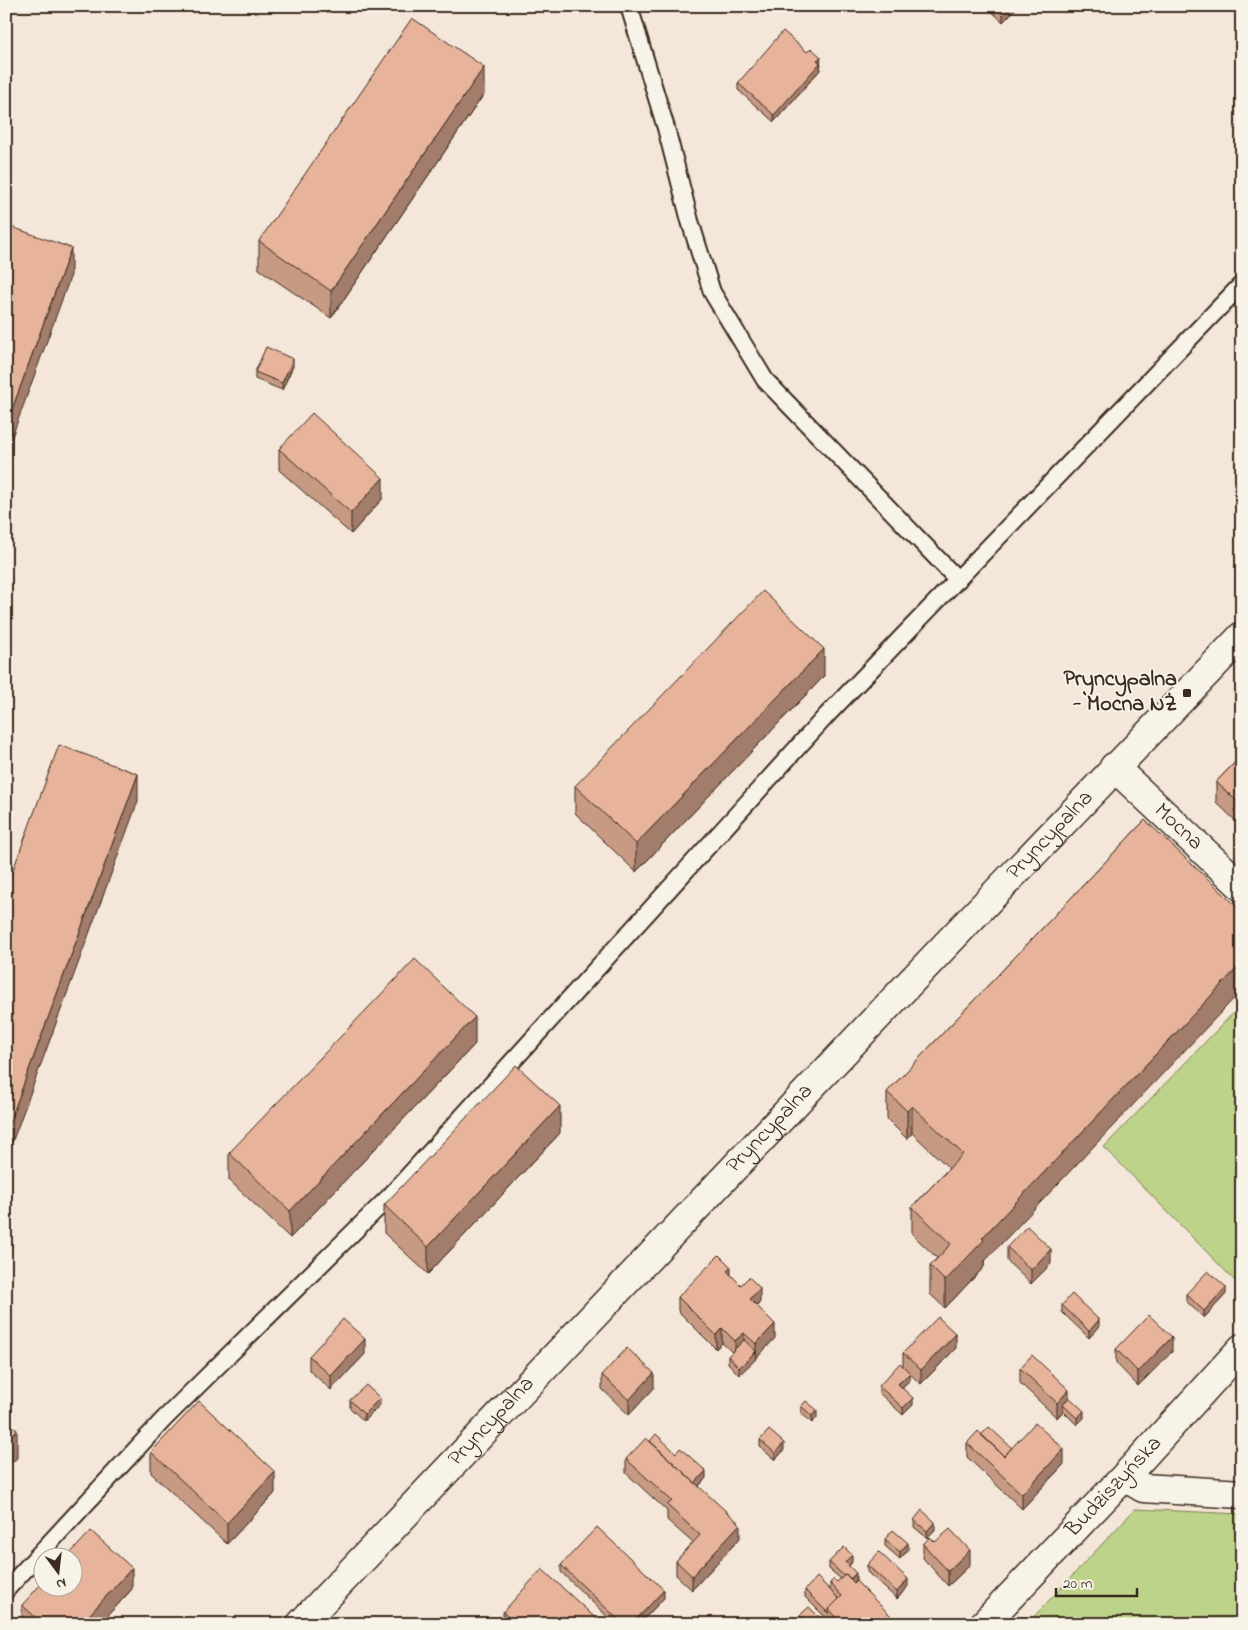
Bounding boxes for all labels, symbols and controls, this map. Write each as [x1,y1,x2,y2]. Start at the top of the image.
place label: Pryncypalna - Mocna NŻ [1063,664,1177,721]
marker: Pryncypalna - Mocna NŻ [1181,687,1193,699]
street label: Pryncypalna [1000,783,1101,888]
street label: Mocna [1146,796,1210,858]
street label: Pryncypalna [719,1077,821,1181]
street label: Pryncypalna [441,1369,542,1474]
street label: Budziszyńska [1058,1429,1170,1546]
north arrow [32,1548,82,1598]
scale bar [1056,1565,1137,1597]
text: N [54,1572,68,1594]
text: 20 m [1063,1573,1093,1595]

